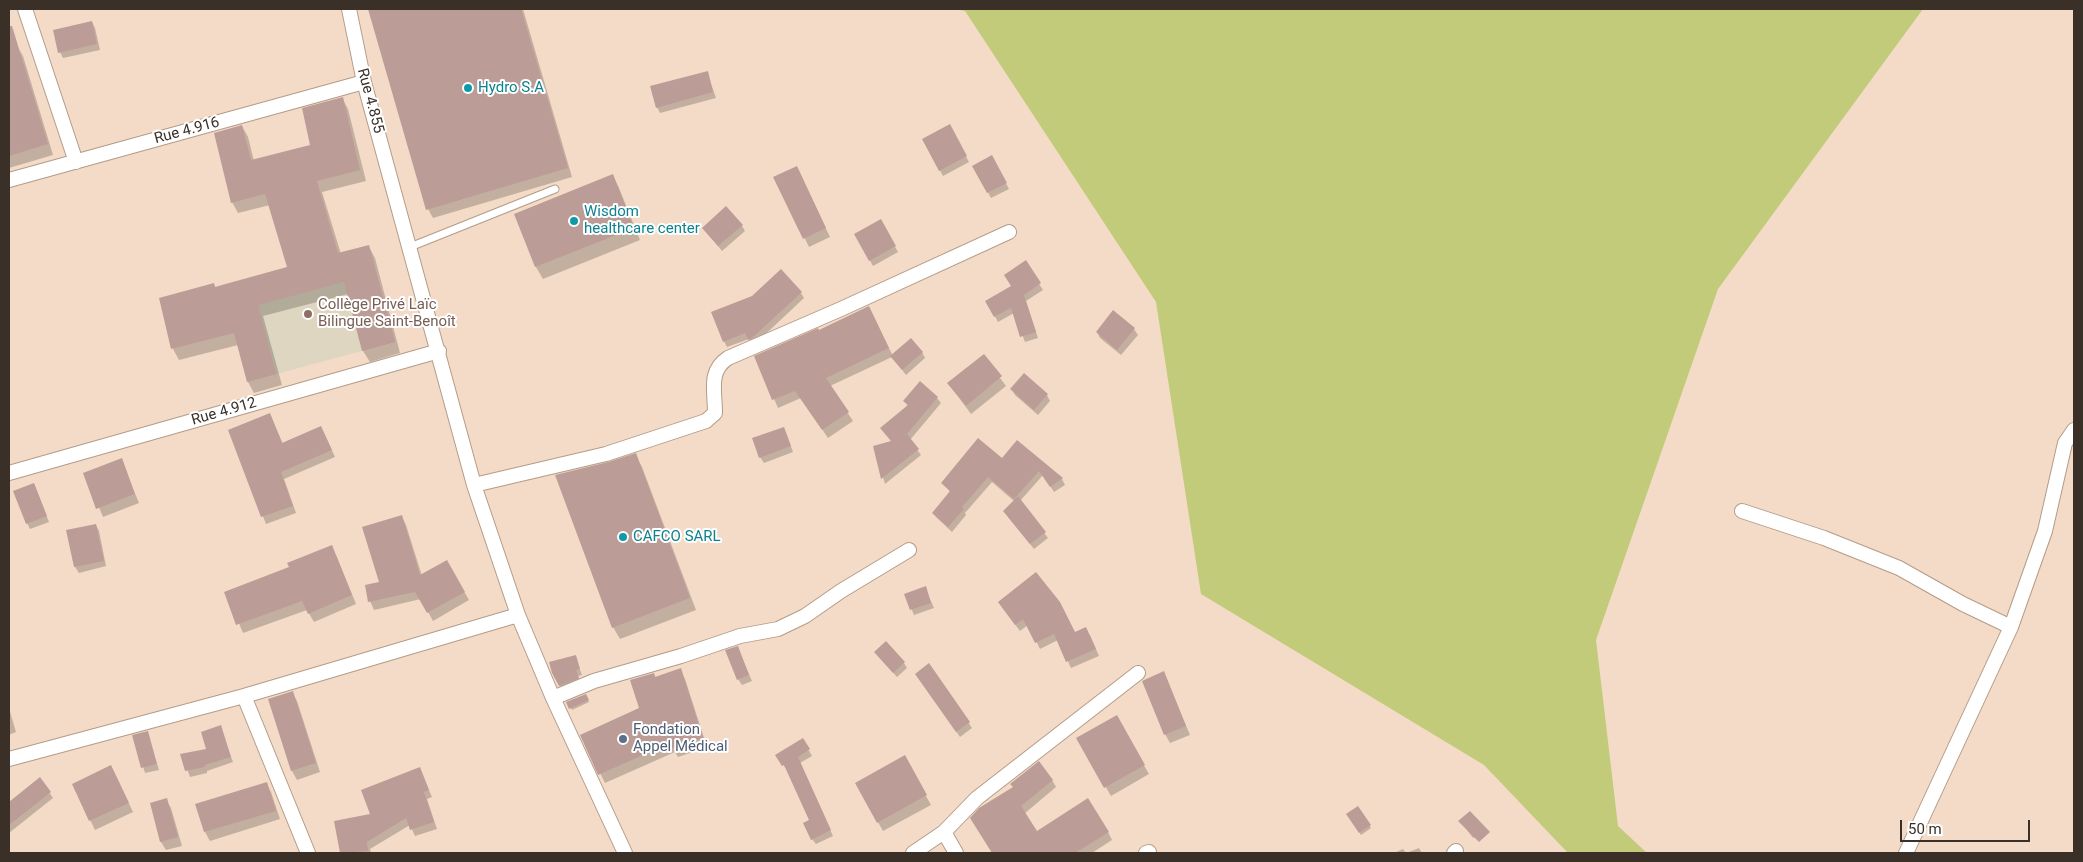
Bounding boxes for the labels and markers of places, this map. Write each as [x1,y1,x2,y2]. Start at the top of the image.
place label: Hydro S.A [478,79,544,97]
marker: Hydro S.A [462,82,474,94]
place label: Wisdom healthcare center [584,203,700,238]
marker: Wisdom healthcare center [568,215,580,227]
place label: Collège Privé Laïc Bilingue Saint-Benoît [318,296,456,331]
marker: Collège Privé Laïc Bilingue Saint-Benoît [302,308,314,320]
place label: CAFCO SARL [633,528,721,546]
marker: CAFCO SARL [617,531,629,543]
place label: Fondation Appel Médical [633,721,728,756]
marker: Fondation Appel Médical [617,733,629,745]

